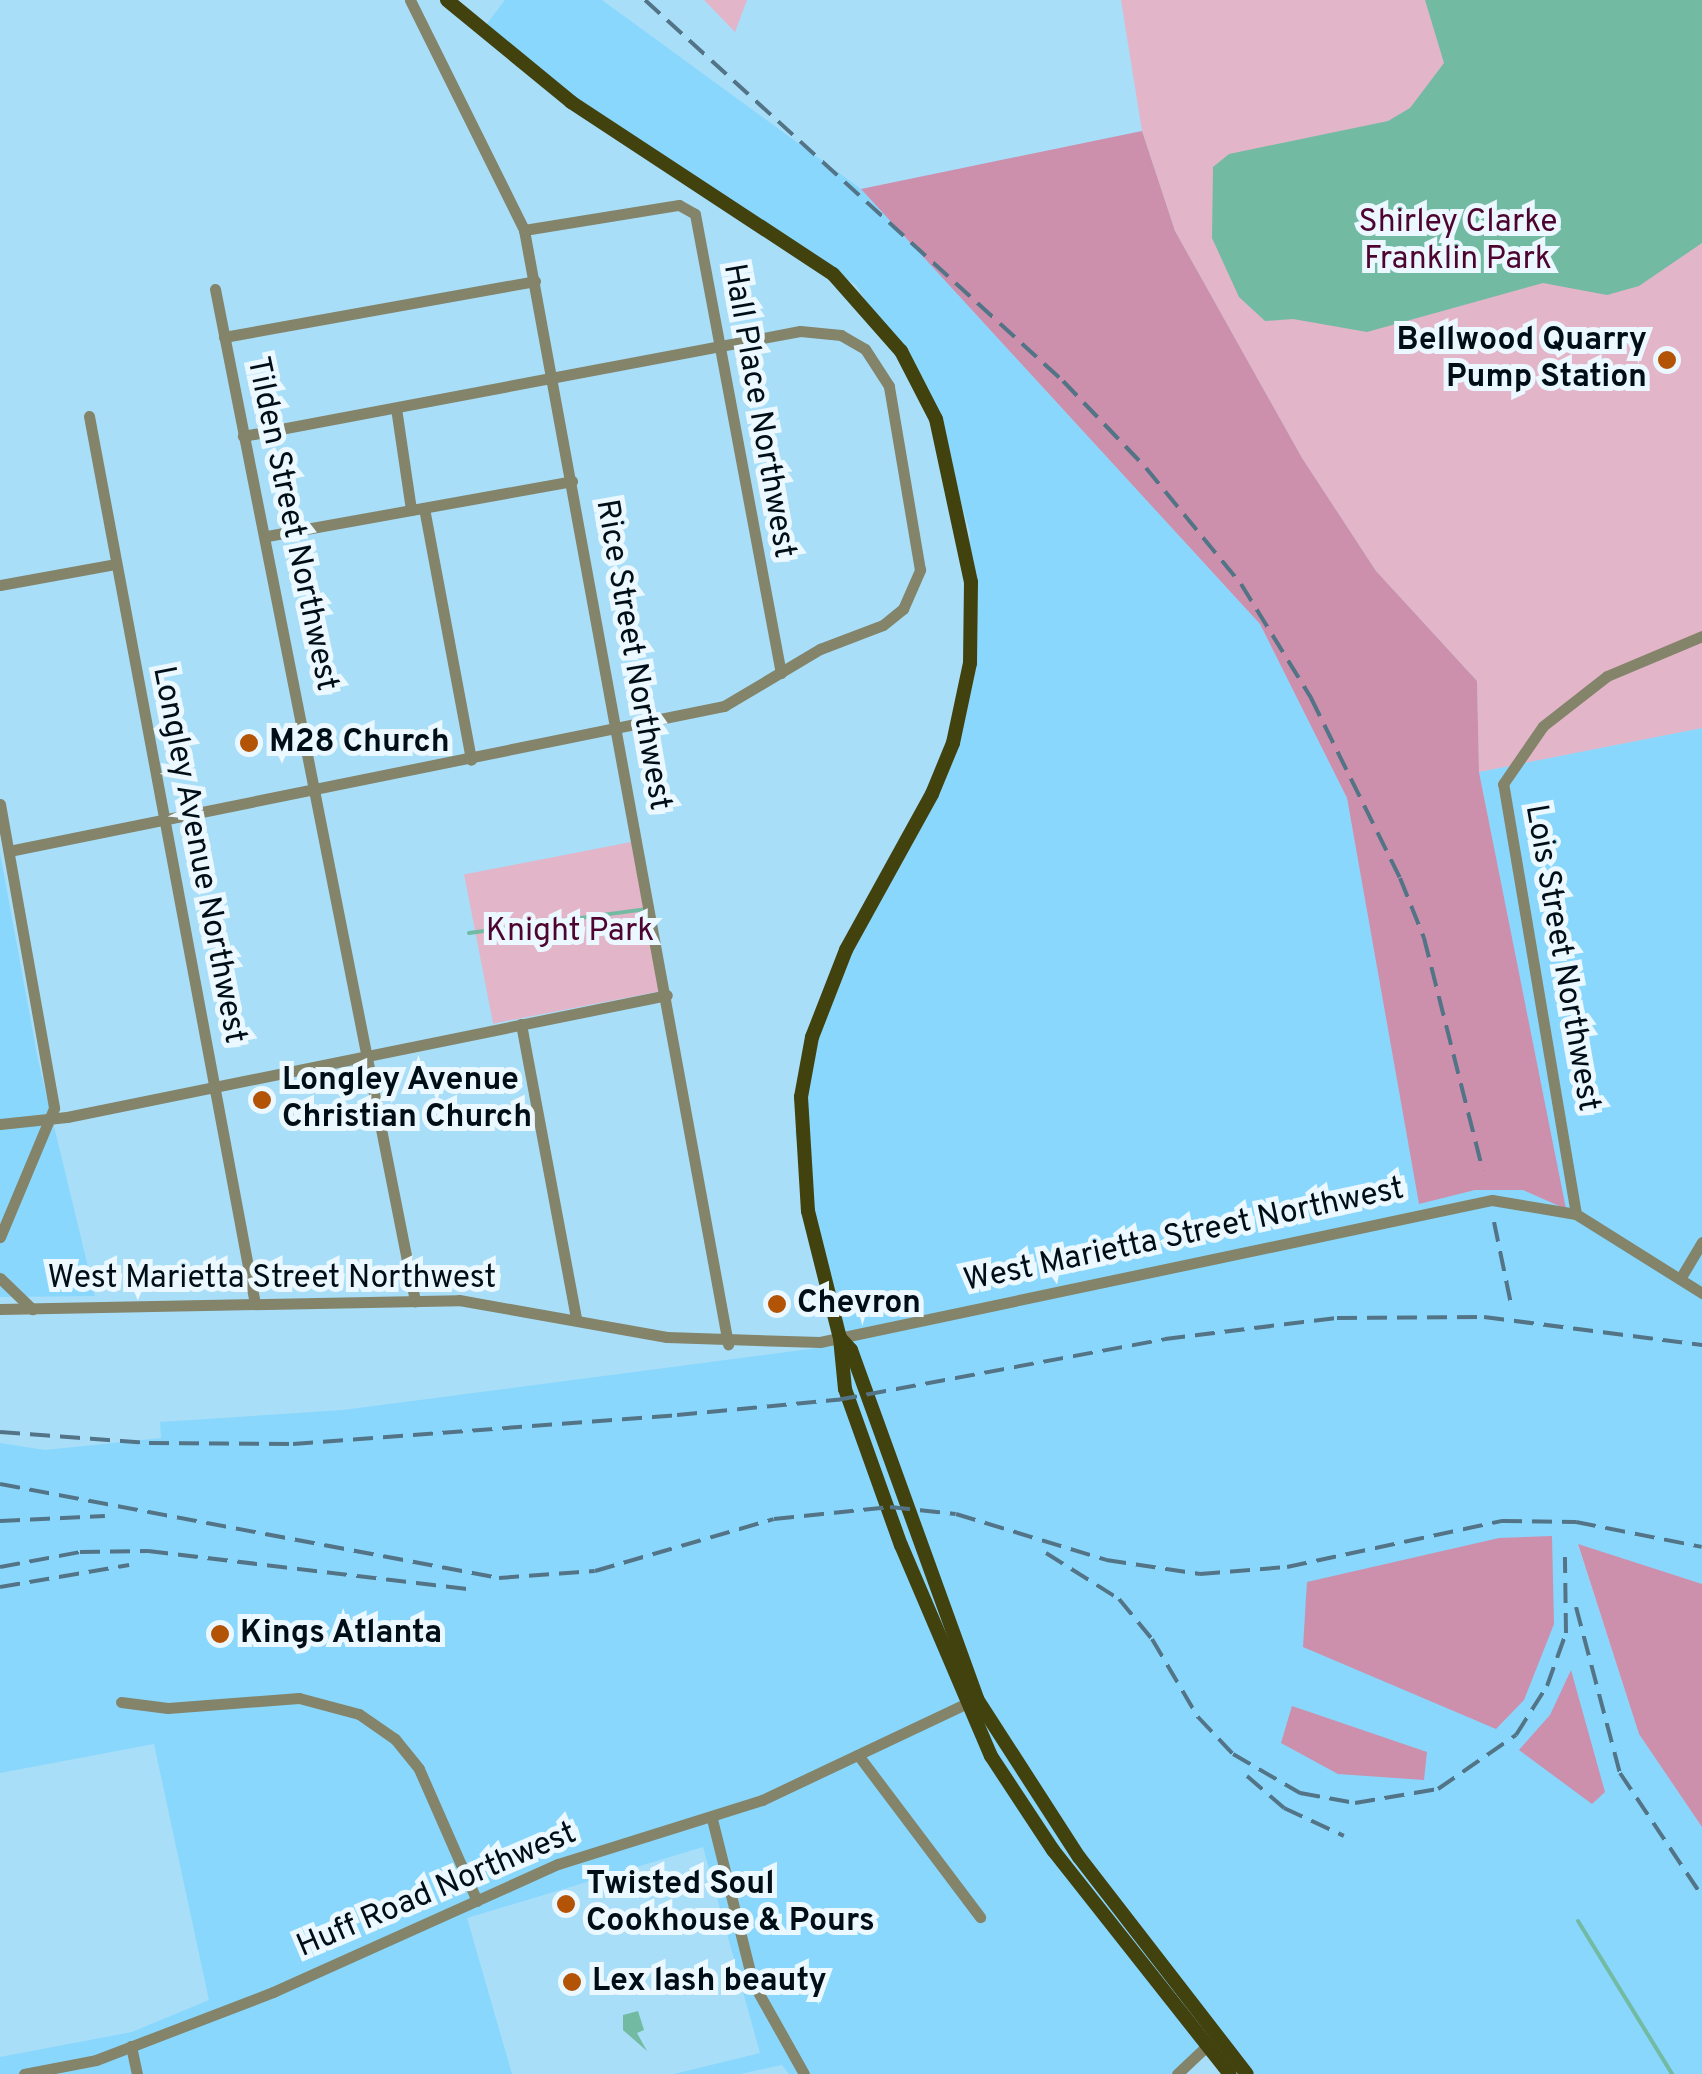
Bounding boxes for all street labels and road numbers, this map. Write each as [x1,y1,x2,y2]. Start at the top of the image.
street label: Hall Place Northwest [713,261,803,561]
street label: Tilden Street Northwest [237,353,345,695]
street label: Rice Street Northwest [586,497,678,813]
street label: Longley Avenue Northwest [142,663,254,1047]
street label: Lois Street Northwest [1515,802,1607,1114]
street label: West Marietta Street Northwest [960,1171,1408,1301]
street label: West Marietta Street Northwest [48,1260,496,1298]
street label: Huff Road Northwest [291,1815,583,1967]

